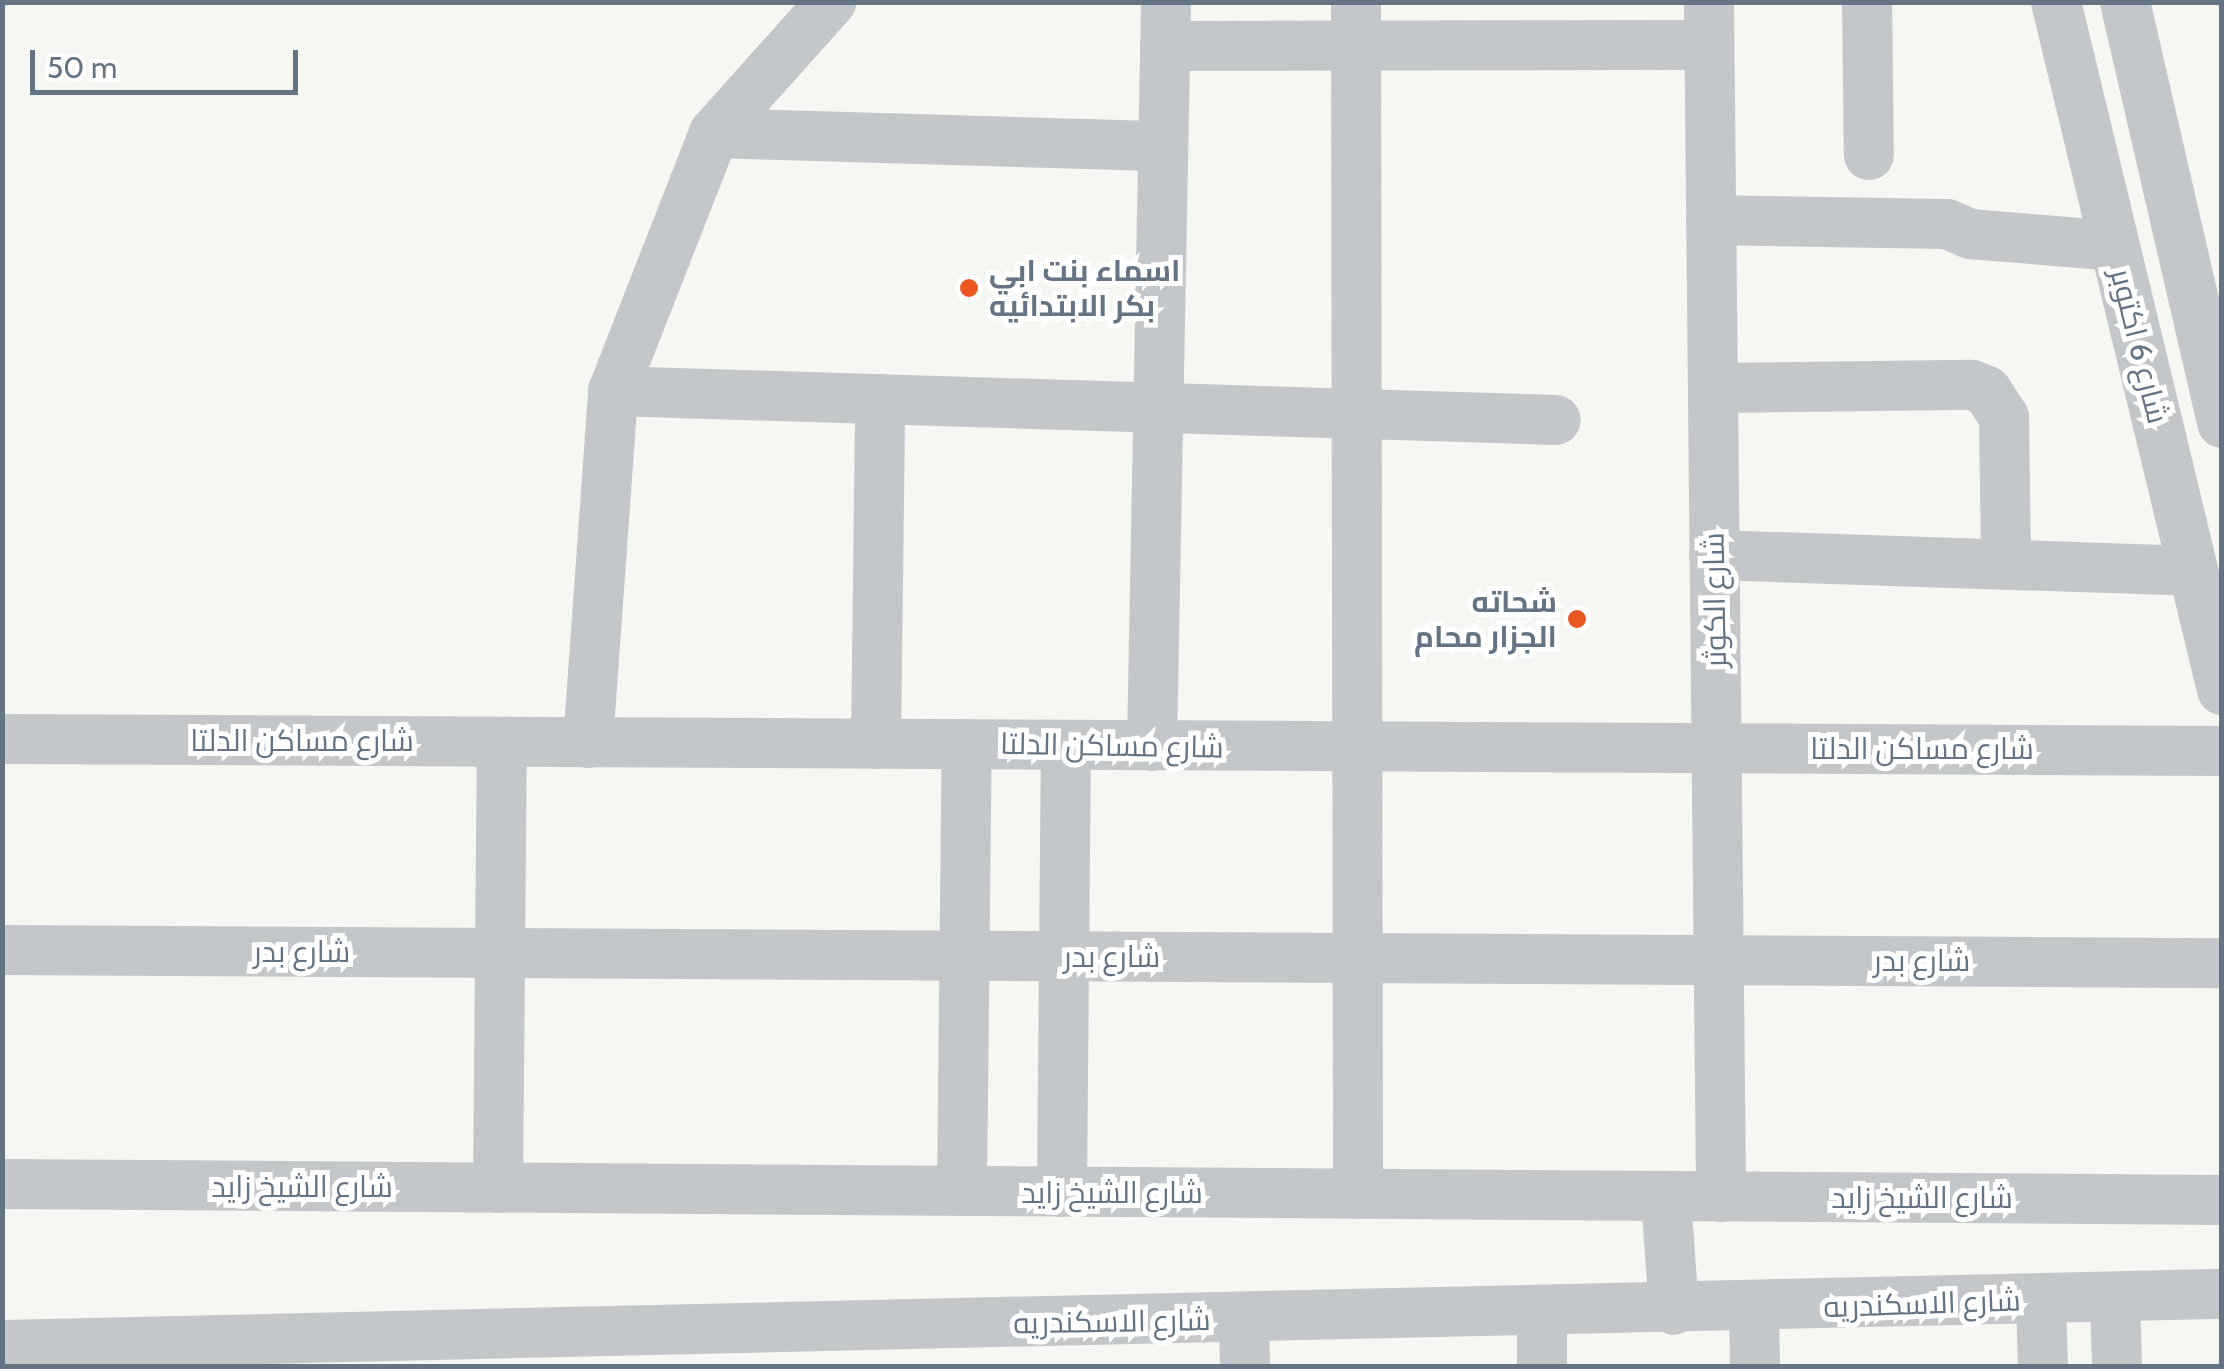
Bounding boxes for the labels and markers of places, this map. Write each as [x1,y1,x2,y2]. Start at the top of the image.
place label: اسماء بنت ابي بكر الابتدائيه [989,253,1180,324]
marker: اسماء بنت ابي بكر الابتدائيه [958,277,980,299]
place label: شحاته الجزار محام [1414,584,1557,654]
marker: شحاته الجزار محام [1566,608,1588,630]

